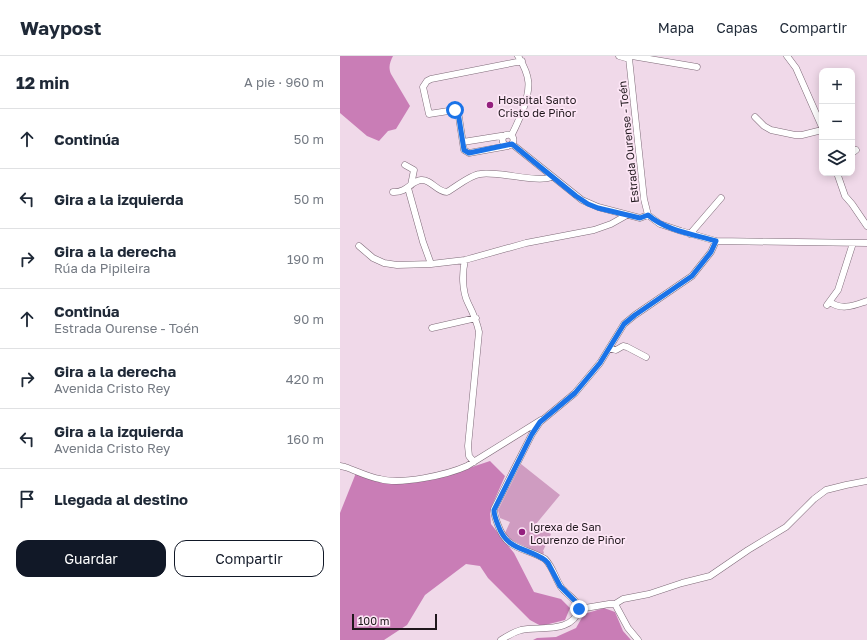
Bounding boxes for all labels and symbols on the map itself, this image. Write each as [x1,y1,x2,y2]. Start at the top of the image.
street label: Estrada Ourense - Toén [615,80,641,204]
place label: Hospital Santo Cristo de Piñor [498,93,577,119]
marker: Hospital Santo Cristo de Piñor [485,100,495,110]
route start [446,101,464,119]
place label: Igrexa de San Lourenzo de Piñor [530,520,626,546]
marker: Igrexa de San Lourenzo de Piñor [517,527,527,537]
route end [570,600,588,618]
scale bar [352,612,437,631]

